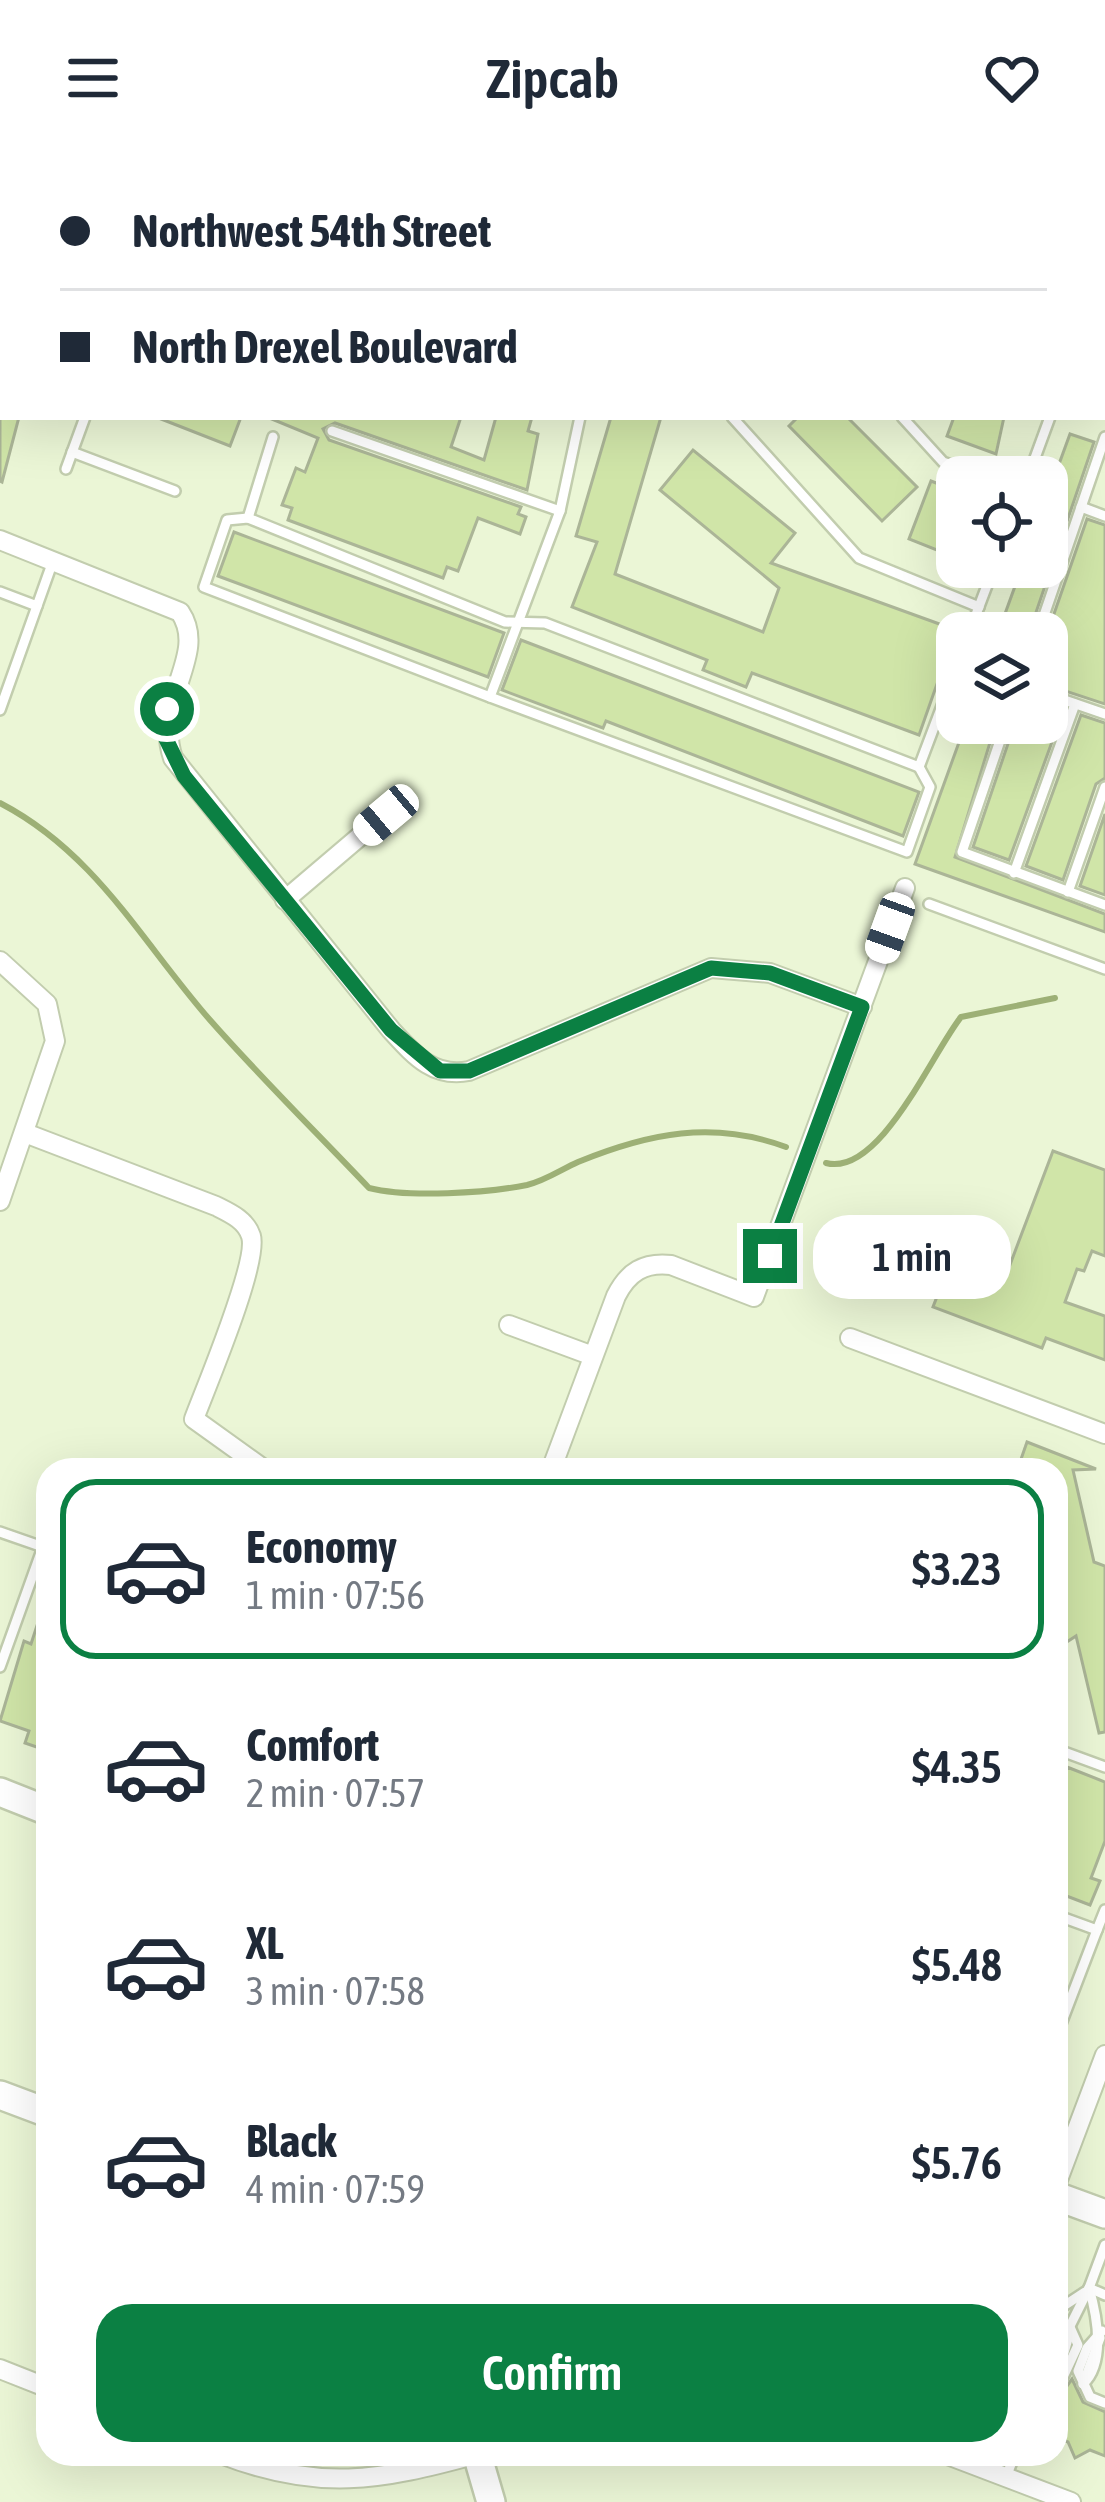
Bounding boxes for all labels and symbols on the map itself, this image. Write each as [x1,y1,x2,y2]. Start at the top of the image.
route start [140,682,194,736]
car [347,778,425,852]
car [861,888,919,968]
callout: 1 min [812,1214,1010,1298]
route end [743,1229,797,1283]

